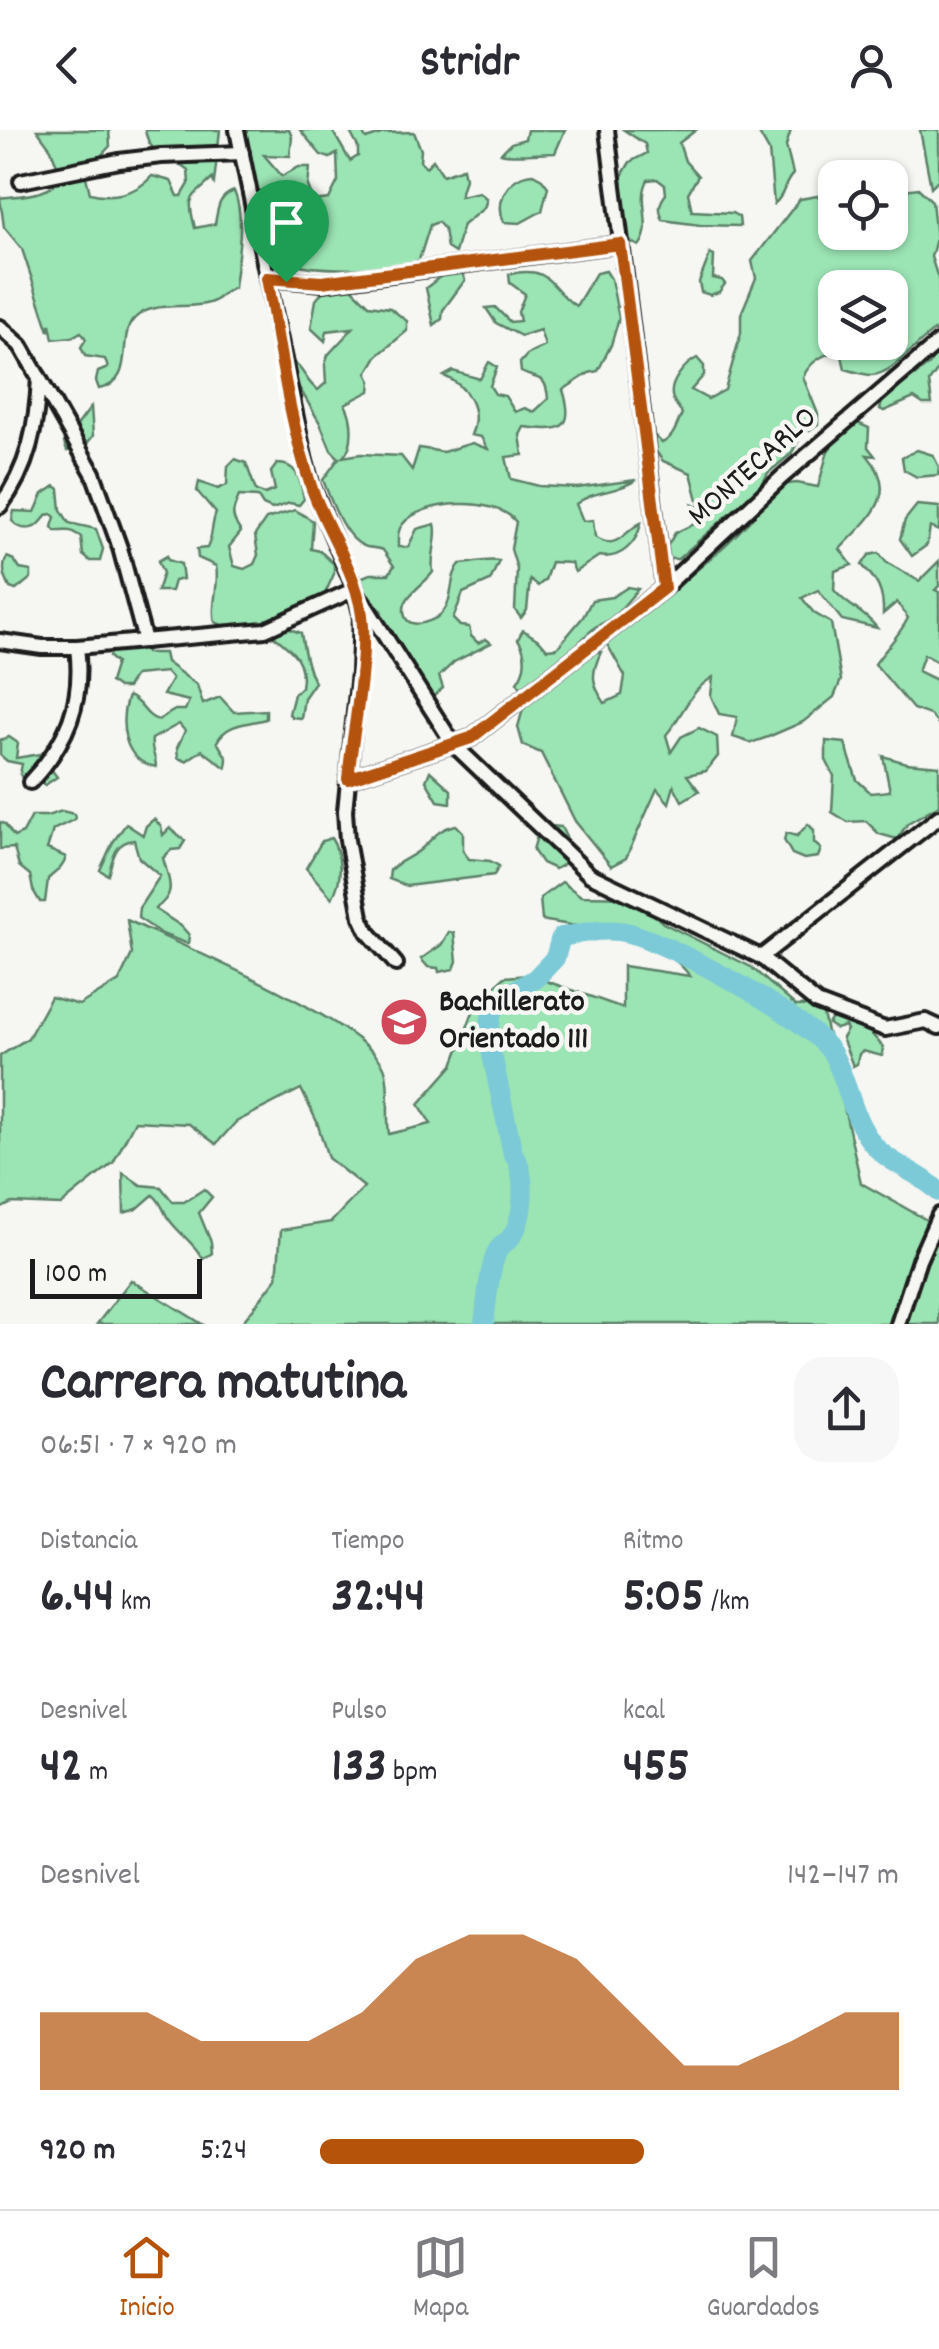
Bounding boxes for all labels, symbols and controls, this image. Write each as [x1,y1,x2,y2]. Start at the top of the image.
text: Stridr [420,33,519,97]
icon: back [40,38,95,93]
icon: person [844,38,899,93]
map controls [818,160,908,360]
button: locate [818,160,908,250]
pin [244,180,329,283]
icon: arrive [259,195,314,250]
button: layers [818,270,908,360]
street label: MONTECARLO [679,397,829,539]
place label: Bachillerato Orientado 111 [439,981,588,1064]
school or university icon: Bachillerato Orientado 111 [378,996,430,1048]
scale bar [30,1254,202,1298]
text: 100 m [45,1256,107,1296]
text: Carrera matutina [40,1347,406,1426]
button: share [794,1357,899,1462]
text: 06:51 · 7 × 920 m [40,1424,237,1470]
text: Distancia [40,1523,137,1563]
text: Tiempo [331,1523,405,1563]
text: Ritmo [623,1523,683,1563]
text: 6.44 [40,1563,114,1635]
text: 32:44 [331,1563,425,1635]
text: 5:05 [623,1563,705,1635]
text: km [114,1584,151,1624]
text: /km [705,1584,750,1624]
text: Desnivel [40,1693,127,1733]
text: Pulso [331,1693,387,1733]
text: kcal [623,1693,665,1733]
text: 42 [40,1733,83,1805]
text: 133 [331,1733,387,1805]
text: 455 [623,1733,690,1805]
text: m [83,1754,108,1794]
text: bpm [387,1754,437,1794]
text: Desnivel [40,1854,140,1900]
text: 142–147 m [787,1854,899,1900]
text: 920 m [40,2129,115,2175]
text: 5:24 [200,2129,247,2175]
tab: Inicio [119,2230,175,2330]
tab: Mapa [413,2230,468,2330]
tab: Guardados [707,2230,820,2330]

